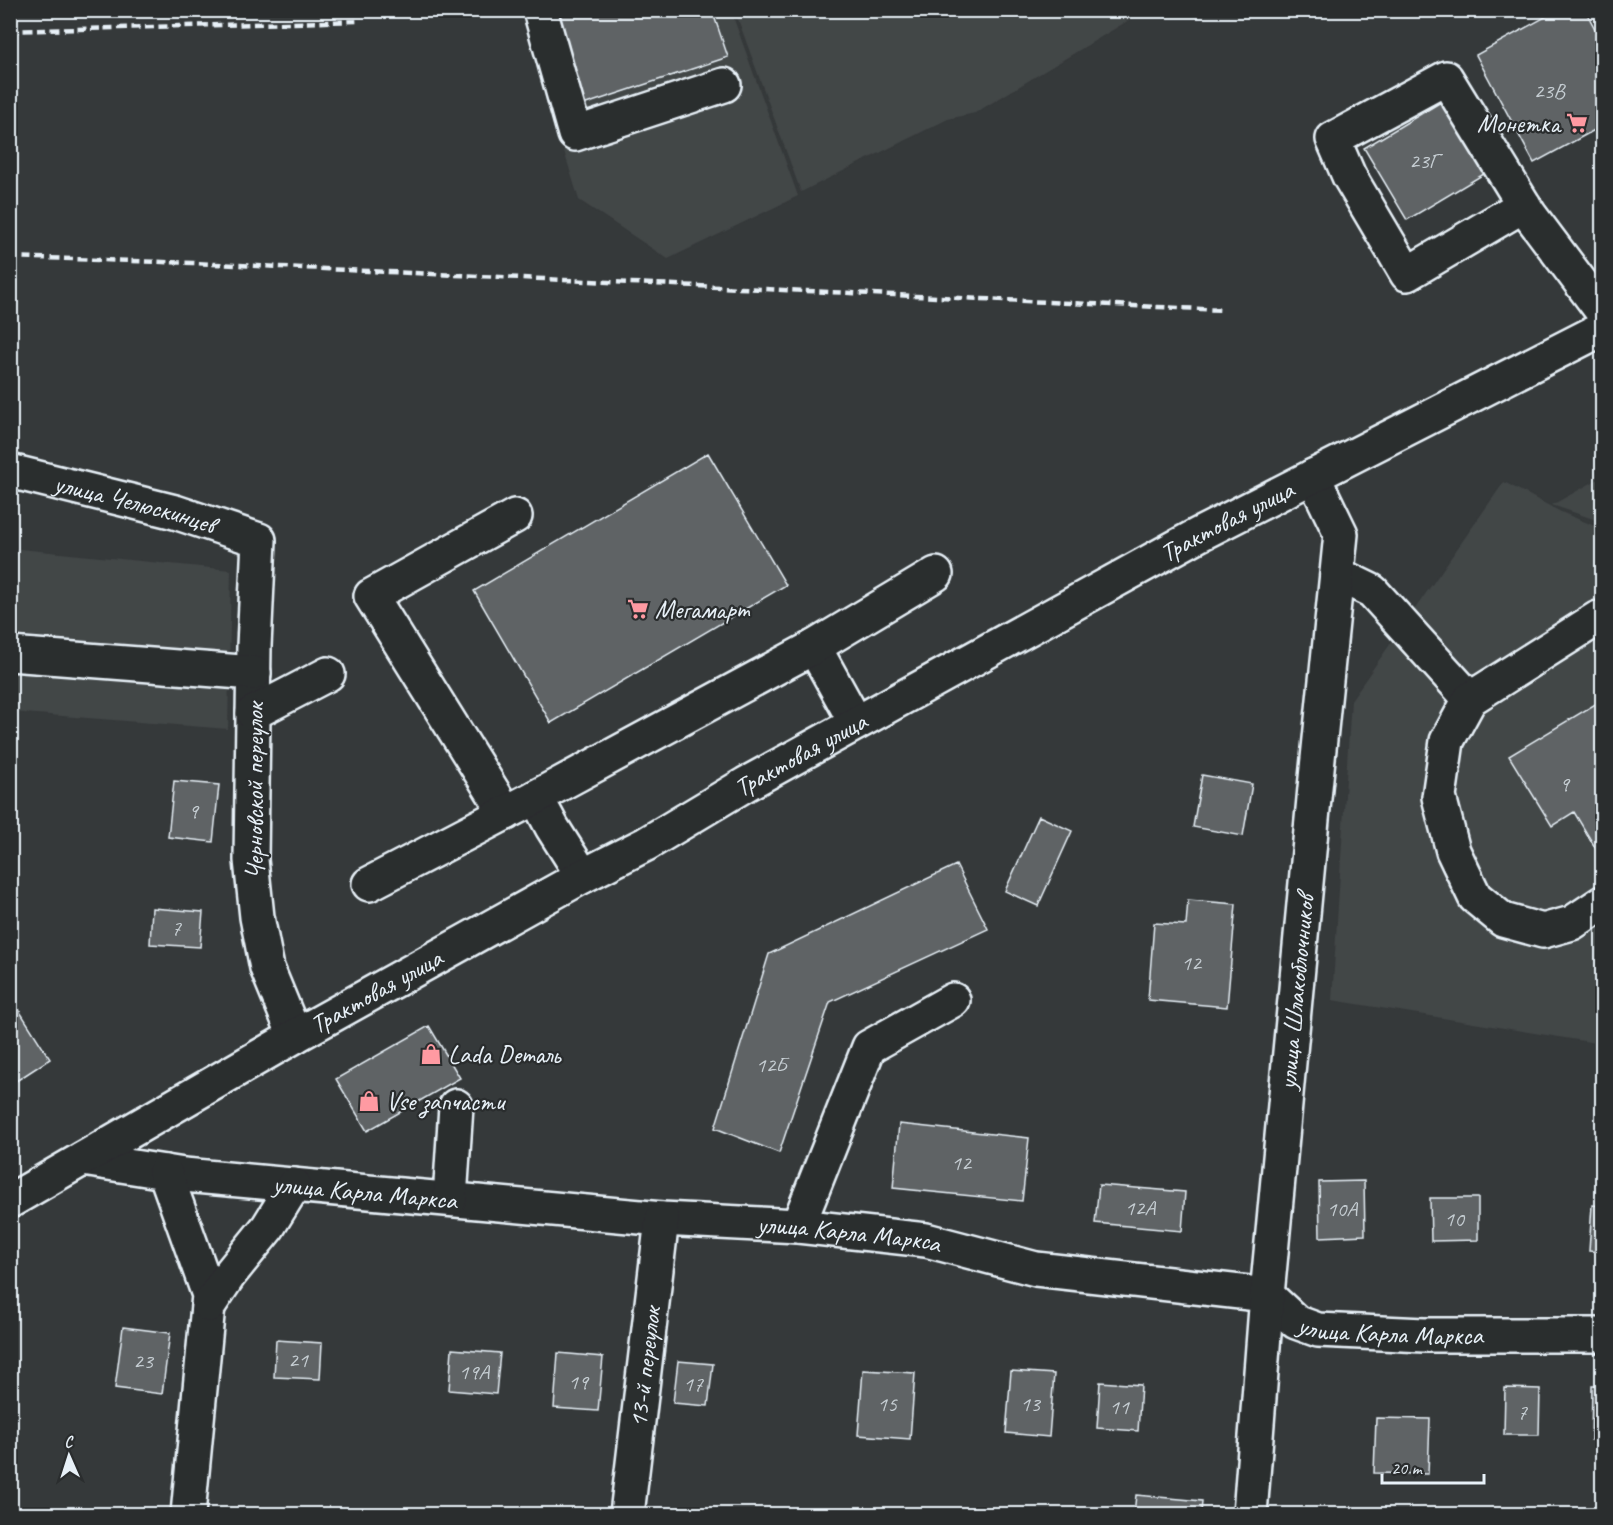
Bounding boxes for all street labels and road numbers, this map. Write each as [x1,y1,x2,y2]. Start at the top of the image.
street label: улица Челюскинцев [49,466,224,542]
street label: Трактовая улица [1154,472,1300,569]
street label: Черновской переулок [238,700,271,879]
street label: Трактовая улица [728,704,874,804]
street label: улица Шлакоблочников [1270,887,1322,1093]
street label: Трактовая улица [304,940,449,1041]
street label: улица Карла Маркса [270,1167,460,1217]
street label: улица Карла Маркса [754,1207,946,1260]
street label: 13-й переулок [621,1303,668,1429]
street label: улица Карла Маркса [1292,1307,1484,1352]

